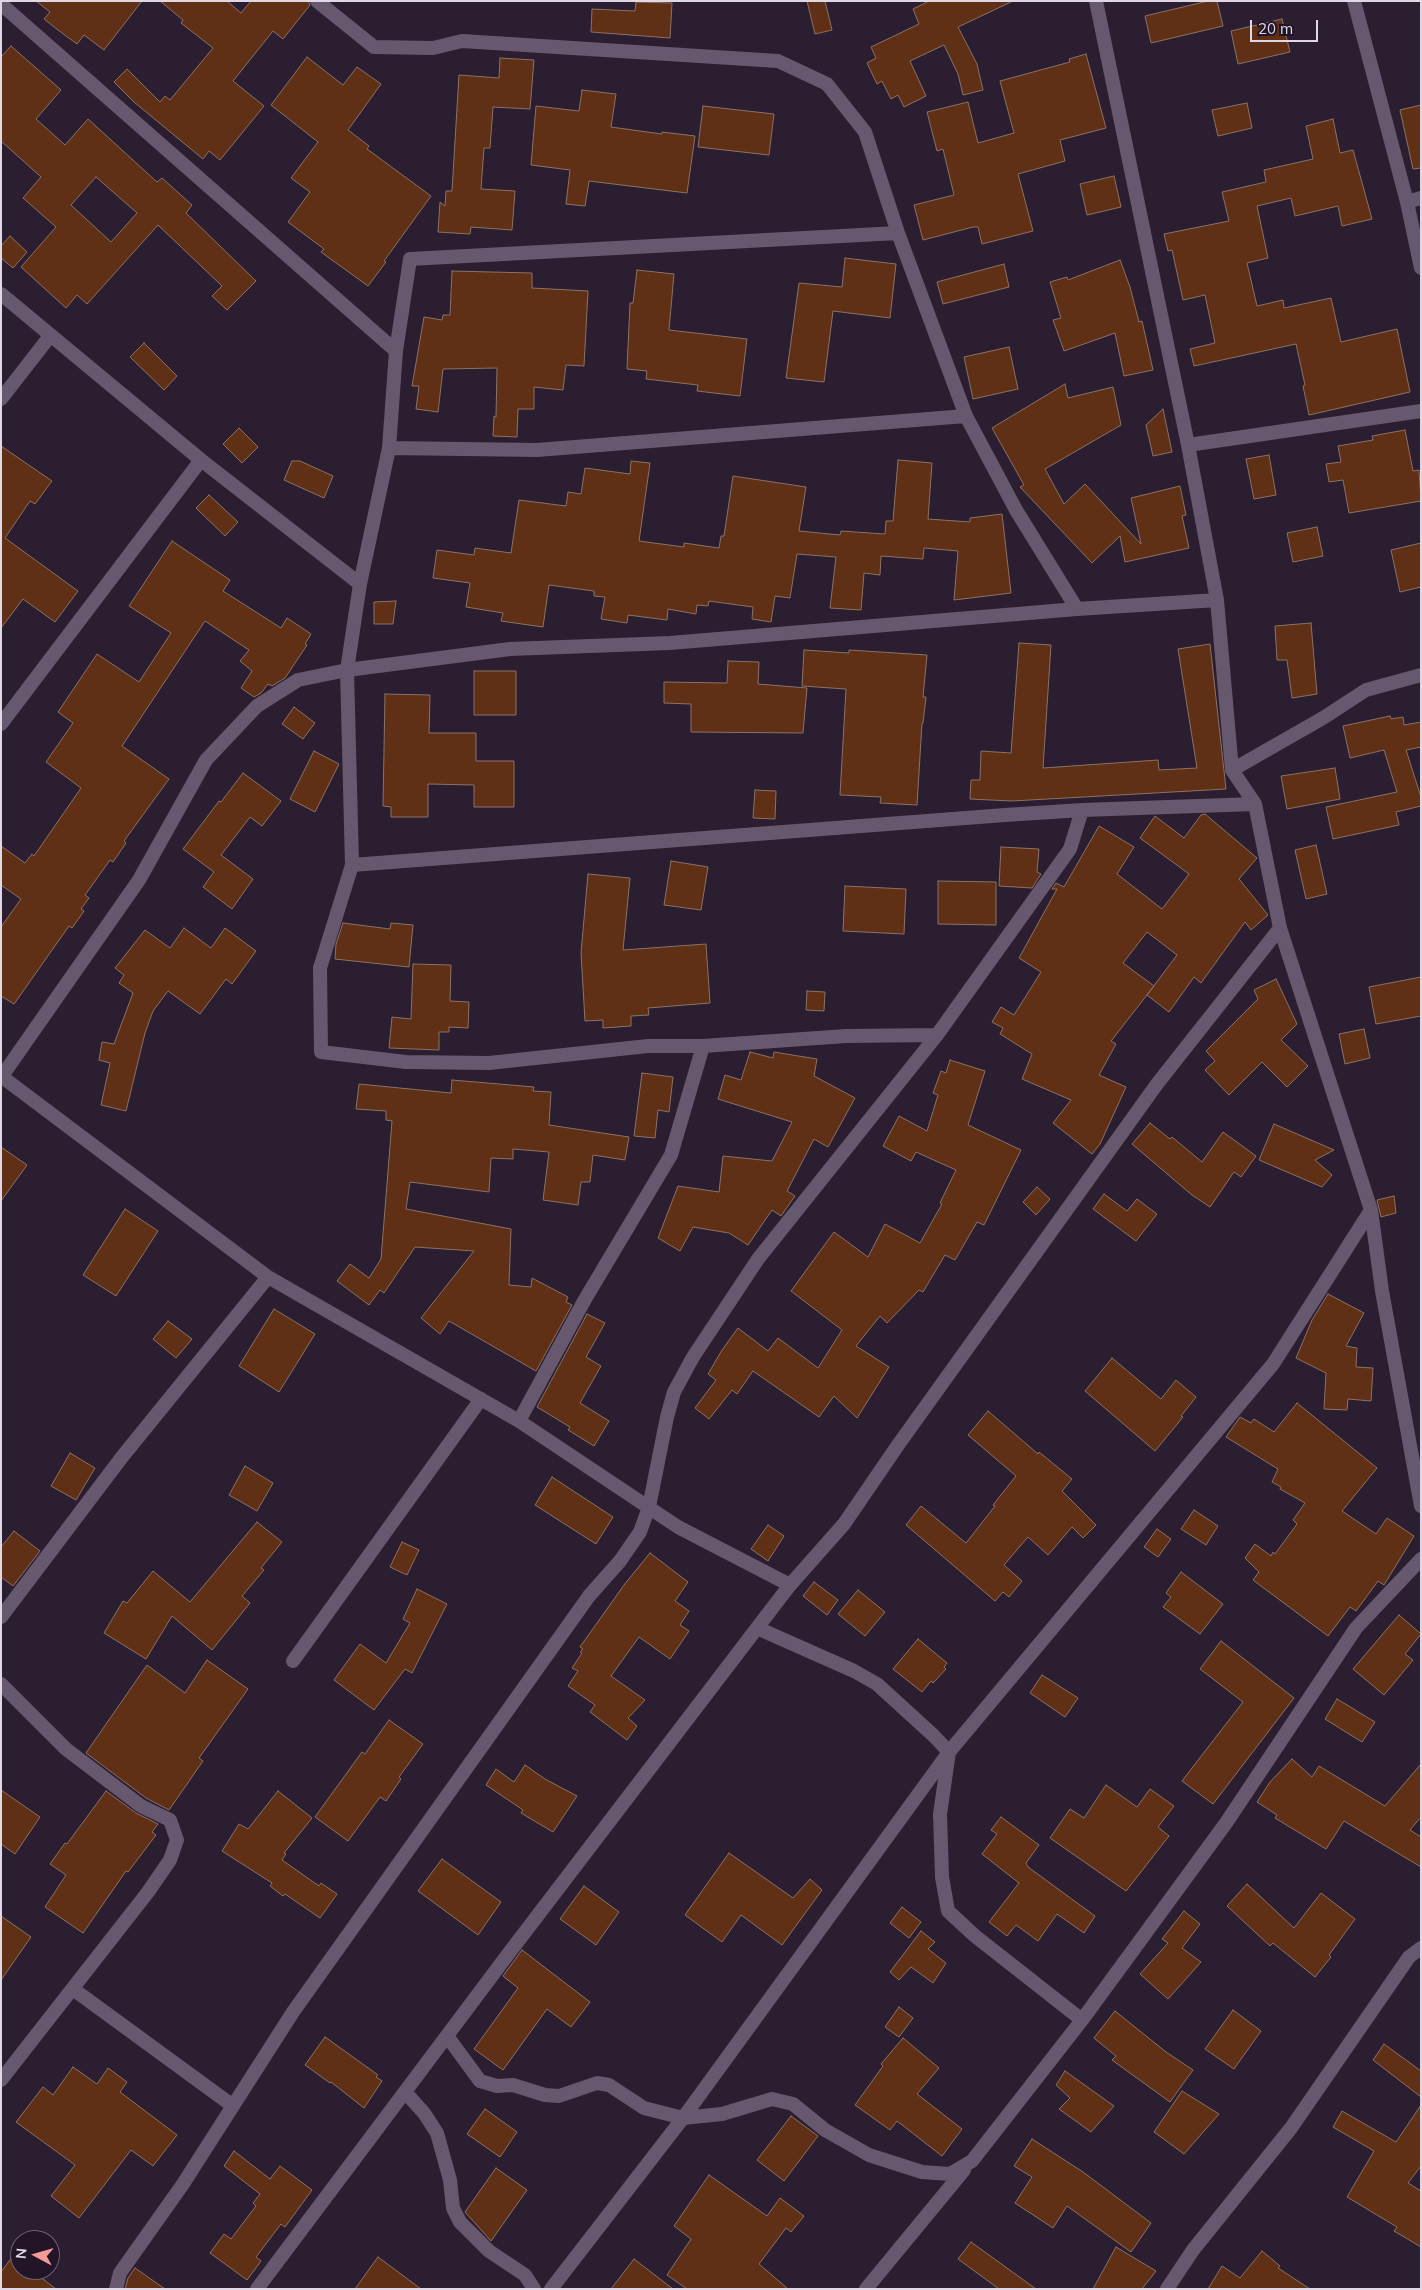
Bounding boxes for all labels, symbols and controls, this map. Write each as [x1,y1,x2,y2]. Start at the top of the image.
scale bar [1252,10,1320,42]
text: 20 m [1258,19,1293,38]
north arrow [10,2230,60,2280]
text: N [12,2247,31,2260]

